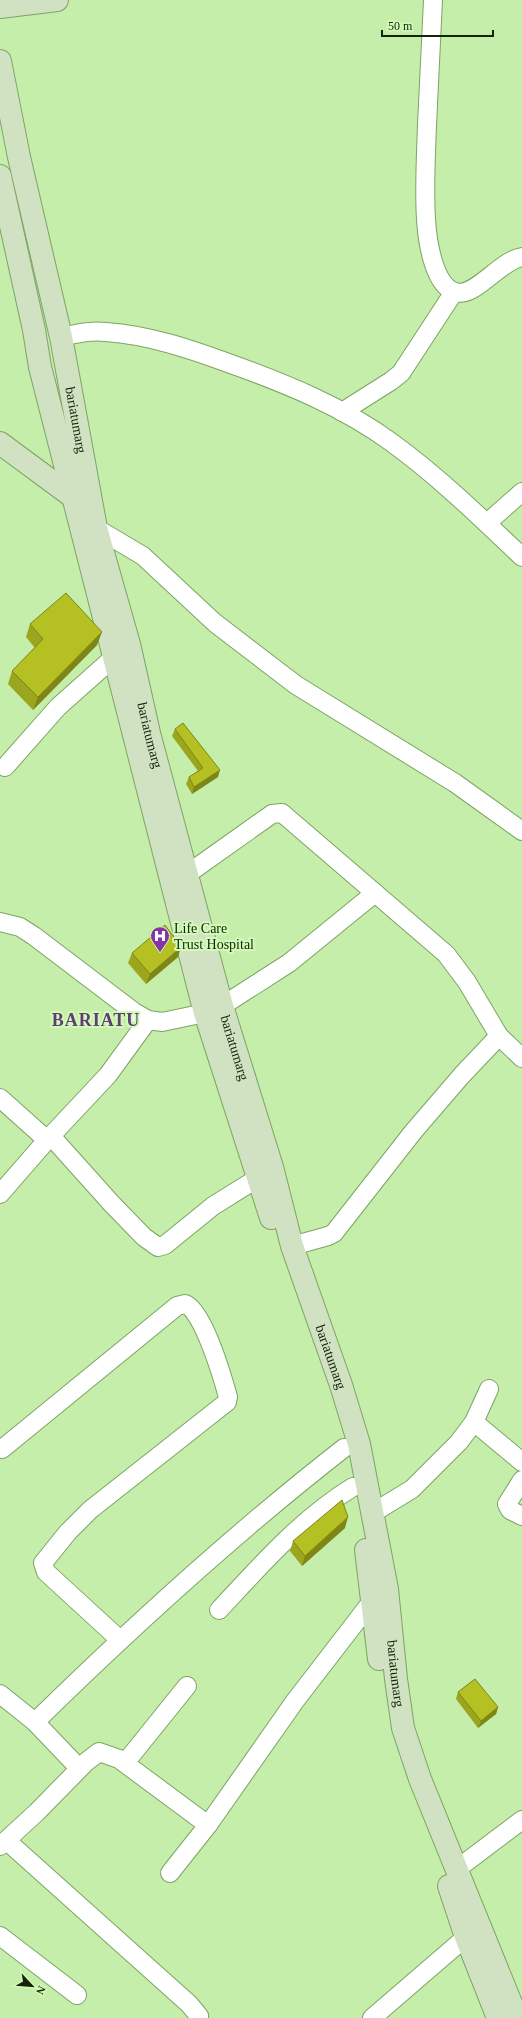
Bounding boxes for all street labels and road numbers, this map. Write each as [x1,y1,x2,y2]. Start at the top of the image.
street label: bariatumarg [62,386,89,455]
street label: bariatumarg [134,701,165,770]
street label: bariatumarg [217,1013,252,1082]
street label: bariatumarg [312,1323,349,1391]
street label: bariatumarg [384,1639,407,1708]

